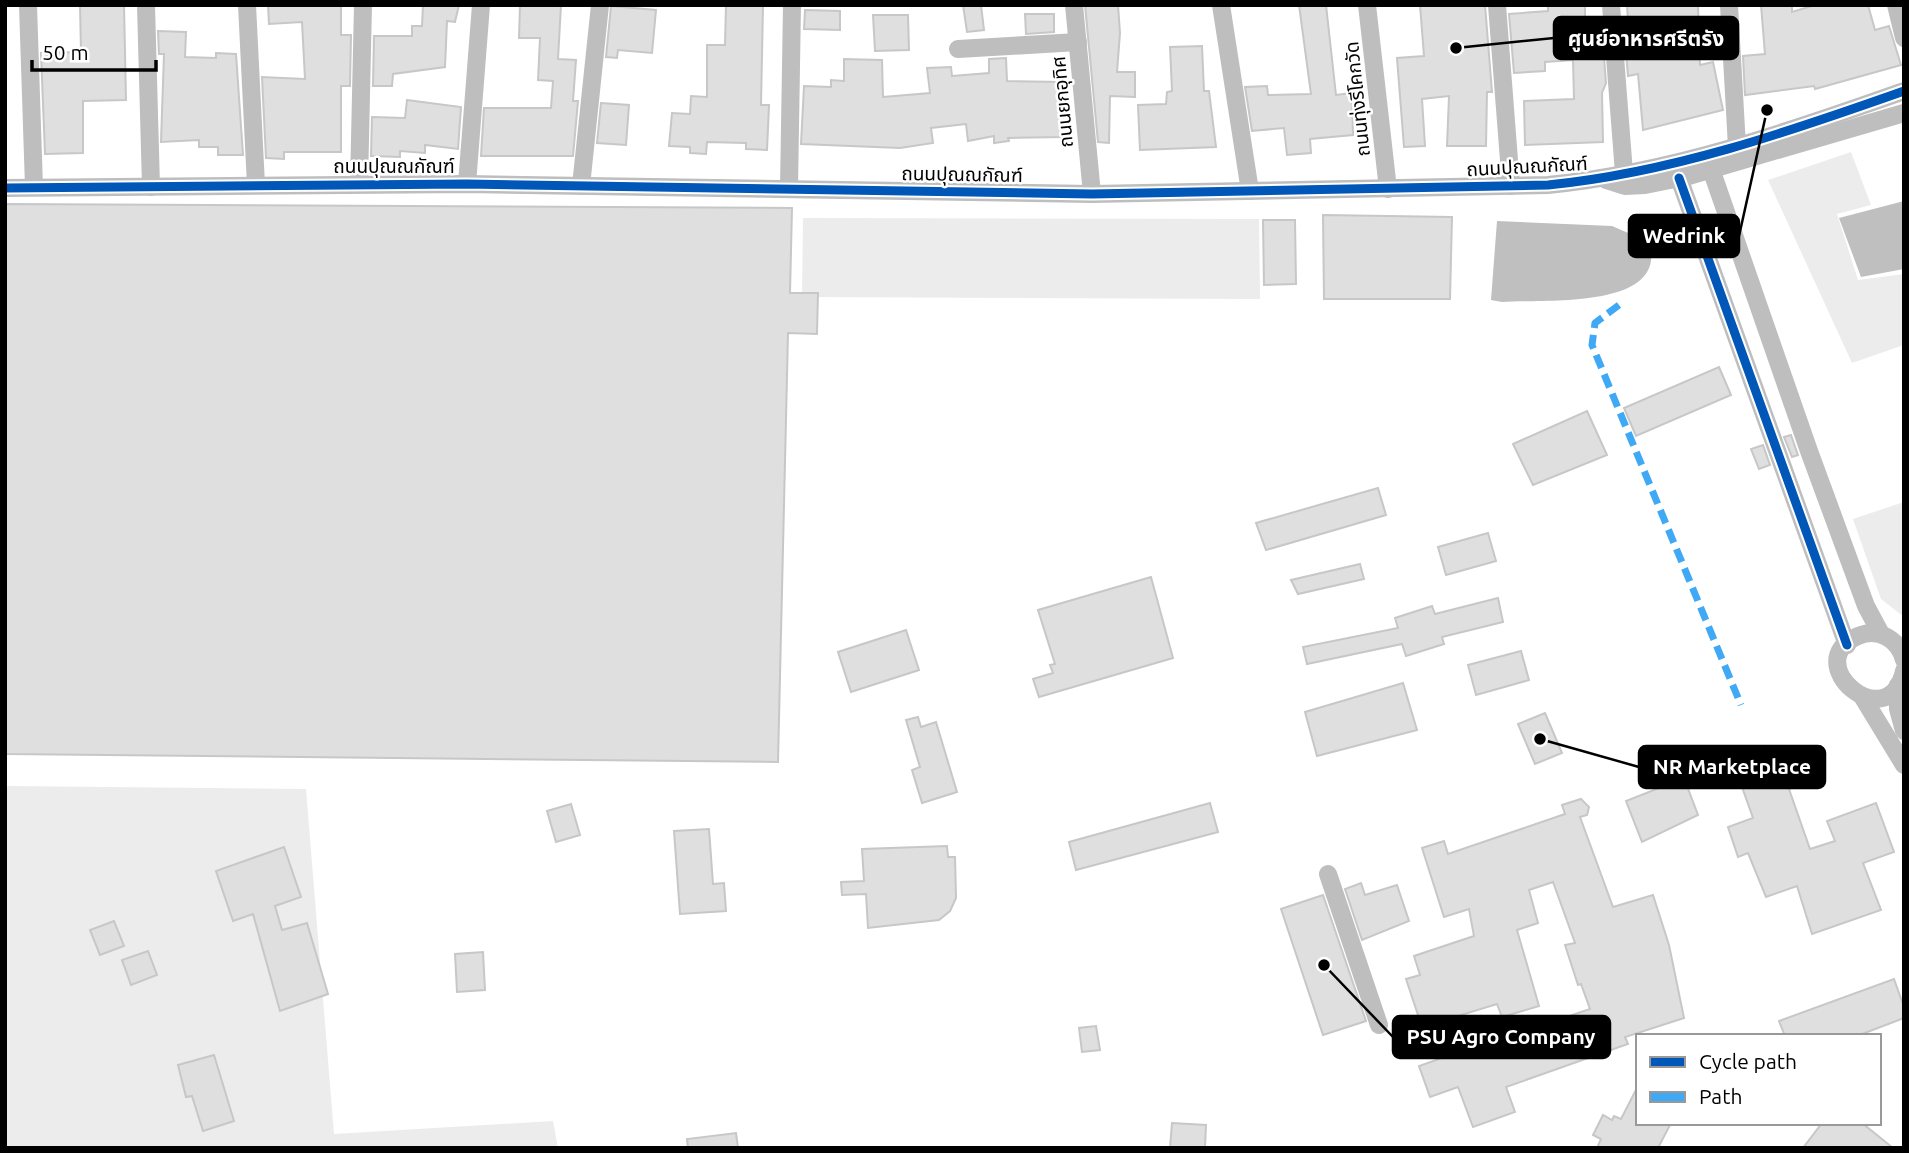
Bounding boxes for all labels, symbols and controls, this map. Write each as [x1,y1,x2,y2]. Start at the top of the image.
callout: ศูนย์อาหารศรีตรัง [1554,17,1738,59]
text: ศูนย์อาหารศรีตรัง [1568,26,1724,52]
scale bar [32,28,156,72]
text: 50 m [42,40,89,64]
street label: ถนนทุ่งรีโคกวัด [1340,40,1375,158]
street label: ถนนยกอุทิศ [1047,55,1078,149]
street label: ถนนปุณณกัณฑ์ [1466,152,1588,181]
street label: ถนนปุณณกัณฑ์ [333,155,455,178]
street label: ถนนปุณณกัณฑ์ [901,162,1023,187]
callout: Wedrink [1629,215,1739,257]
text: Wedrink [1643,223,1725,247]
callout: NR Marketplace [1639,746,1825,788]
text: NR Marketplace [1653,754,1811,778]
callout: PSU Agro Company [1393,1016,1610,1058]
text: PSU Agro Company [1406,1024,1596,1048]
legend [1636,1034,1881,1125]
text: Cycle path [1699,1049,1797,1073]
text: Path [1699,1084,1742,1108]

